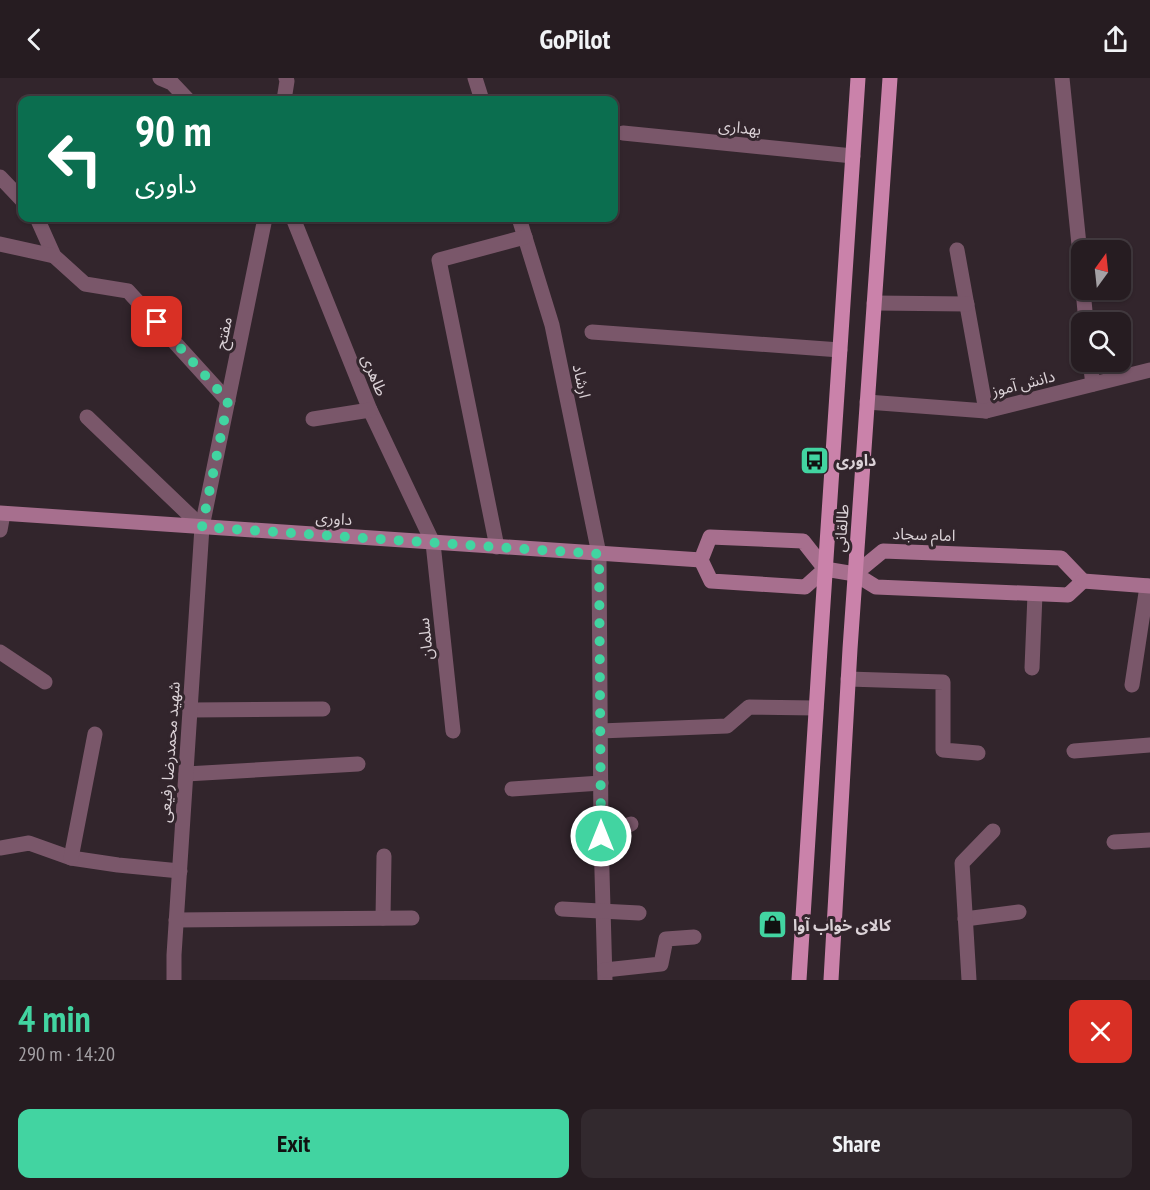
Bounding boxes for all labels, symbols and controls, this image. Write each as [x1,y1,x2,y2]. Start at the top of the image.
text: GoPilot [540,22,610,56]
icon: back [18,23,51,56]
icon: share [1099,23,1132,56]
text: 90 m [135,103,212,158]
street label: بهداری [718,115,762,139]
icon: left [36,120,114,198]
text: داوری [135,166,197,200]
north arrow [1071,240,1131,300]
map controls [1071,240,1131,372]
pin [131,296,182,347]
icon: arrive [140,305,173,338]
button: search [1071,312,1131,372]
street label: مفتح [210,315,239,352]
street label: طاهری [358,351,392,399]
street label: ارشاد [569,362,595,400]
street label: دانش آموز [988,365,1057,401]
bus stop icon: داوری [799,444,831,476]
place label: داوری [836,450,876,470]
street label: طالقانی [829,503,853,553]
street label: داوری [315,507,353,529]
street label: امام سجاد [892,523,956,548]
street label: سلمان [413,617,437,661]
street label: شهید محمدرضا رفیعی [154,681,184,823]
position arrow [569,804,633,868]
shop icon: کالای خواب آوا [756,909,788,941]
place label: کالای خواب آوا [793,915,892,935]
text: 4 min [18,995,91,1042]
button: close [1069,1000,1132,1063]
text: 290 m · 14:20 [18,1041,115,1067]
button: Exit [18,1109,569,1178]
button: Share [581,1109,1132,1178]

